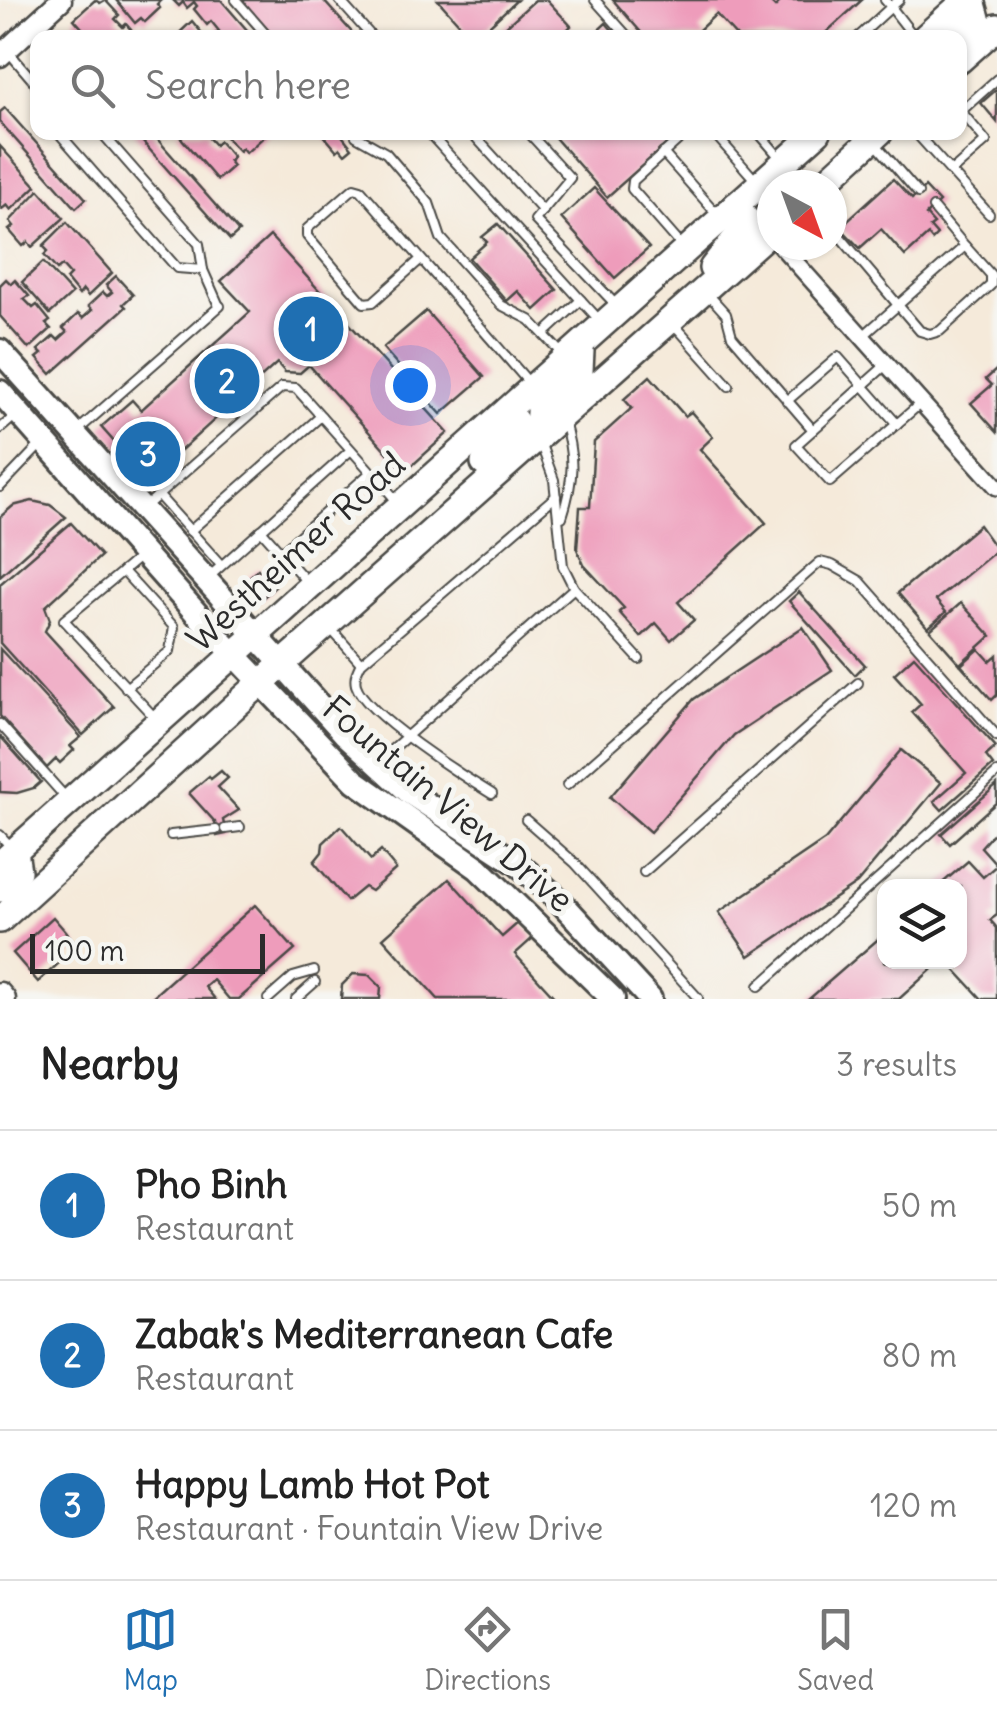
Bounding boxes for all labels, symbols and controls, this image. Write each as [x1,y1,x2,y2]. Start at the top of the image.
search box [30,30,967,140]
icon: search [65,58,120,113]
text: Search here [145,62,351,109]
north arrow [757,170,847,260]
pin: 1 [278,292,344,366]
pin: 2 [194,344,260,418]
your location [385,360,436,411]
pin: 3 [116,416,180,492]
street label: Westheimer Road [177,442,413,661]
street label: Fountain View Drive [314,686,583,921]
map controls [877,879,967,969]
button: layers [877,879,967,969]
scale bar [30,929,265,974]
text: 100 m [45,933,124,969]
text: Nearby [40,1038,179,1090]
text: 3 results [836,1044,957,1085]
text: Pho Binh [135,1161,288,1208]
text: 1 [66,1185,79,1226]
text: 50 m [882,1185,957,1226]
text: Restaurant [135,1208,294,1249]
text: Zabak's Mediterranean Cafe [135,1311,613,1358]
text: 2 [64,1335,81,1376]
text: 80 m [882,1335,957,1376]
text: Restaurant [135,1358,294,1399]
text: Happy Lamb Hot Pot [135,1461,490,1508]
text: 3 [63,1485,82,1526]
text: 120 m [870,1485,957,1526]
text: Restaurant · Fountain View Drive [135,1508,603,1549]
tab: Map [123,1602,178,1698]
tab: Directions [424,1602,551,1698]
tab: Saved [797,1602,874,1698]

